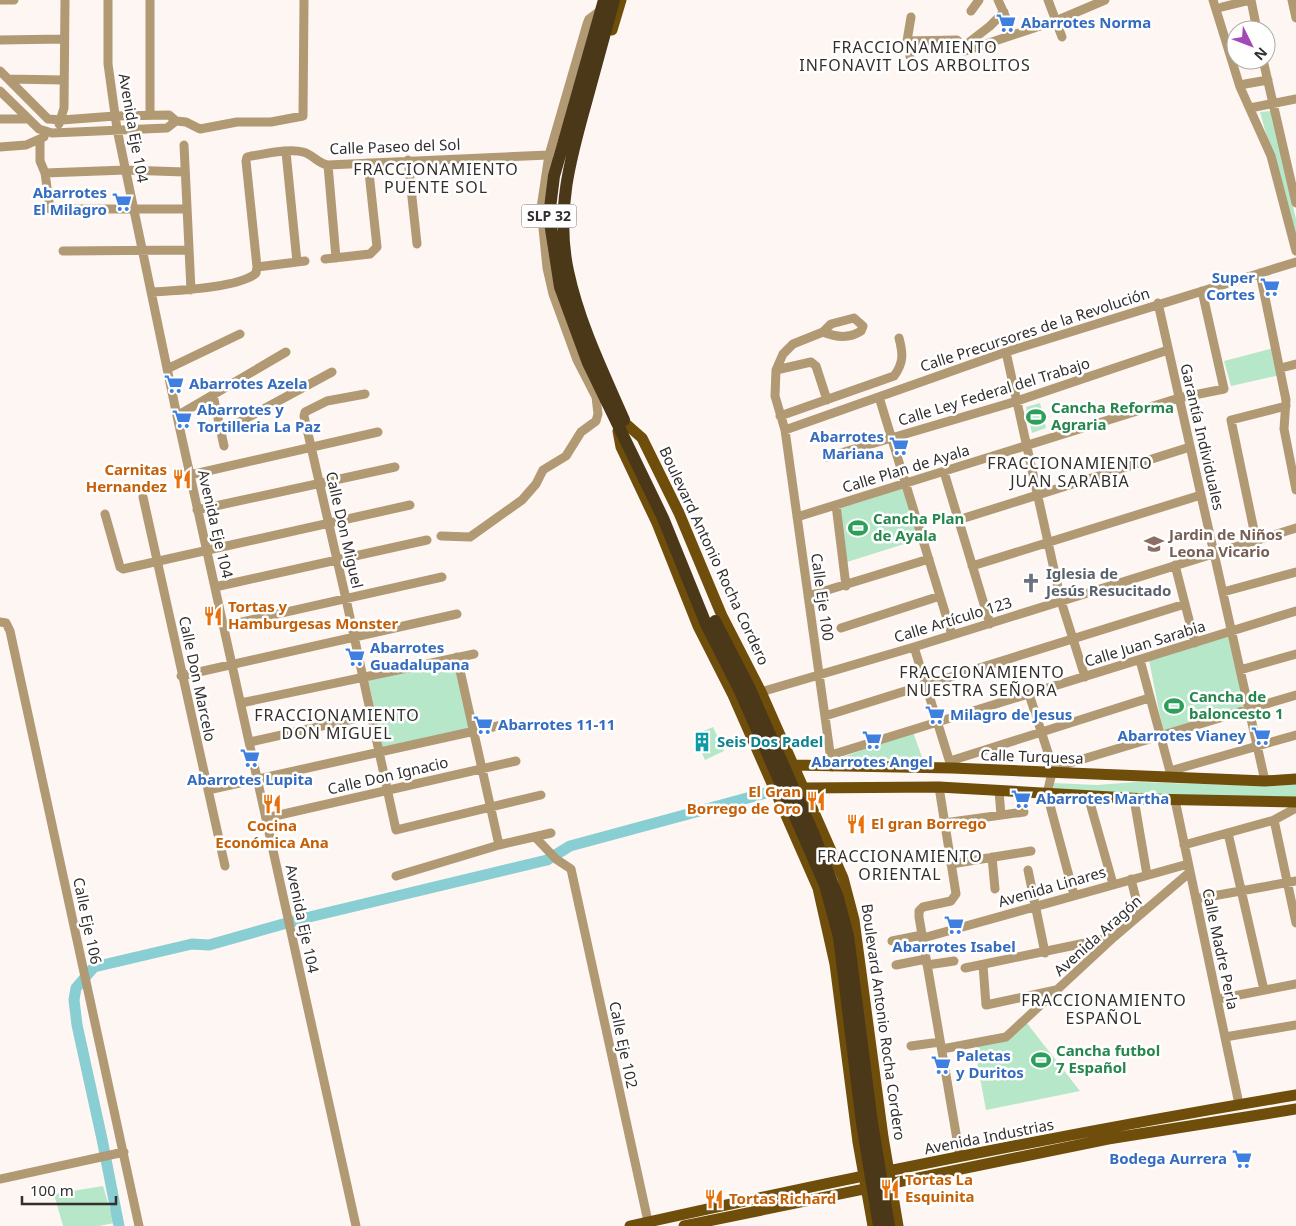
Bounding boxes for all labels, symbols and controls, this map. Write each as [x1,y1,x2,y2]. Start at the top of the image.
supermarket icon: Abarrotes Norma [995,12,1017,34]
place label: Abarrotes Norma [1021,12,1151,32]
north arrow [1226,20,1276,70]
district label: FRACCIONAMIENTO INFONAVIT LOS ARBOLITOS [799,36,1031,76]
text: N [1250,43,1272,65]
street label: Avenida Eje 104 [115,72,154,184]
street label: Calle Paseo del Sol [329,134,461,158]
district label: FRACCIONAMIENTO PUENTE SOL [353,158,519,198]
place label: Abarrotes El Milagro [33,182,107,219]
supermarket icon: Abarrotes El Milagro [111,191,133,213]
road number: SLP 32 [522,205,576,228]
place label: Super Cortes [1206,267,1255,304]
supermarket icon: Super Cortes [1259,276,1281,298]
street label: Calle Precursores de la Revolución [917,282,1152,376]
street label: Calle Ley Federal del Trabajo [895,352,1092,430]
street label: Garantía Individuales [1176,362,1230,512]
supermarket icon: Abarrotes Azela [163,373,185,395]
place label: Abarrotes Azela [189,373,307,393]
place label: Cancha Reforma Agraria [1051,397,1174,434]
place label: Abarrotes y Tortilleria La Paz [197,399,321,436]
sports icon: Cancha Reforma Agraria [1025,406,1047,428]
supermarket icon: Abarrotes y Tortilleria La Paz [171,408,193,430]
place label: Abarrotes Mariana [810,426,884,463]
supermarket icon: Abarrotes Mariana [888,435,910,457]
street label: Calle Plan de Ayala [840,439,972,497]
street label: Boulevard Antonio Rocha Cordero [655,443,774,668]
district label: FRACCIONAMIENTO JUAN SARABIA [987,452,1153,492]
place label: Carnitas Hernandez [86,459,167,496]
restaurant icon: Carnitas Hernandez [171,468,193,490]
street label: Avenida Eje 104 [194,468,238,580]
street label: Calle Don Miguel [322,469,368,590]
place label: Cancha Plan de Ayala [873,508,964,545]
sports icon: Cancha Plan de Ayala [847,517,869,539]
place label: Jardin de Niños Leona Vicario [1167,524,1283,561]
school or university icon: Jardin de Niños Leona Vicario [1143,533,1165,555]
street label: Calle Eje 100 [807,552,839,642]
place label: Iglesia de Jesús Resucitado [1044,563,1171,600]
church icon: Iglesia de Jesús Resucitado [1020,572,1042,594]
street label: Calle Artículo 123 [891,592,1014,646]
place label: Tortas y Hamburgesas Monster [228,596,399,633]
restaurant icon: Tortas y Hamburgesas Monster [202,605,224,627]
street label: Calle Don Marcelo [175,614,221,743]
street label: Calle Juan Sarabia [1082,615,1208,671]
place label: Abarrotes Guadalupana [370,637,469,674]
supermarket icon: Abarrotes Guadalupana [344,646,366,668]
district label: FRACCIONAMIENTO NUESTRA SEÑORA [899,661,1065,701]
place label: Cancha de baloncesto 1 [1189,686,1284,723]
sports icon: Cancha de baloncesto 1 [1163,695,1185,717]
district label: FRACCIONAMIENTO DON MIGUEL [254,704,420,744]
supermarket icon: Milagro de Jesus [924,704,946,726]
place label: Milagro de Jesus [950,704,1072,724]
supermarket icon: Abarrotes 11-11 [472,714,494,736]
place label: Abarrotes 11-11 [498,714,615,734]
place label: Abarrotes Vianey [1118,725,1246,745]
supermarket icon: Abarrotes Vianey [1250,725,1272,747]
supermarket icon: Abarrotes Angel [861,729,883,751]
building icon: Seis Dos Padel [691,731,713,753]
place label: Seis Dos Padel [717,731,823,751]
street label: Calle Turquesa [980,744,1084,768]
supermarket icon: Abarrotes Lupita [239,747,261,769]
street label: Calle Don Ignacio [325,751,450,799]
place label: Abarrotes Angel [811,751,933,771]
place label: Abarrotes Lupita [187,769,313,789]
place label: El Gran Borrego de Oro [687,781,801,818]
supermarket icon: Abarrotes Martha [1010,788,1032,810]
place label: Abarrotes Martha [1036,788,1169,808]
restaurant icon: El Gran Borrego de Oro [805,790,827,812]
restaurant icon: Cocina Económica Ana [261,793,283,815]
restaurant icon: El gran Borrego [845,813,867,835]
place label: El gran Borrego [871,813,987,833]
place label: Cocina Económica Ana [215,815,329,852]
district label: FRACCIONAMIENTO ORIENTAL [817,845,983,885]
street label: Avenida Linares [995,861,1108,911]
street label: Avenida Eje 104 [282,863,324,975]
street label: Calle Eje 106 [69,876,107,966]
street label: Calle Madre Perla [1198,886,1244,1011]
street label: Avenida Aragón [1049,890,1146,980]
street label: Boulevard Antonio Rocha Cordero [857,902,911,1142]
supermarket icon: Abarrotes Isabel [943,914,965,936]
place label: Abarrotes Isabel [892,936,1016,956]
district label: FRACCIONAMIENTO ESPAÑOL [1021,989,1187,1029]
street label: Calle Eje 102 [605,1000,643,1090]
place label: Cancha futbol 7 Español [1056,1040,1160,1077]
place label: Paletas y Duritos [956,1045,1024,1082]
sports icon: Cancha futbol 7 Español [1030,1049,1052,1071]
supermarket icon: Paletas y Duritos [930,1054,952,1076]
street label: Avenida Industrias [922,1114,1055,1158]
place label: Bodega Aurrera [1109,1148,1227,1168]
supermarket icon: Bodega Aurrera [1231,1148,1253,1170]
place label: Tortas La Esquinita [905,1169,974,1206]
scale bar [22,1174,116,1206]
restaurant icon: Tortas La Esquinita [879,1178,901,1200]
text: 100 m [30,1180,74,1200]
restaurant icon: Tortas Richard [703,1188,725,1210]
place label: Tortas Richard [729,1188,836,1208]

